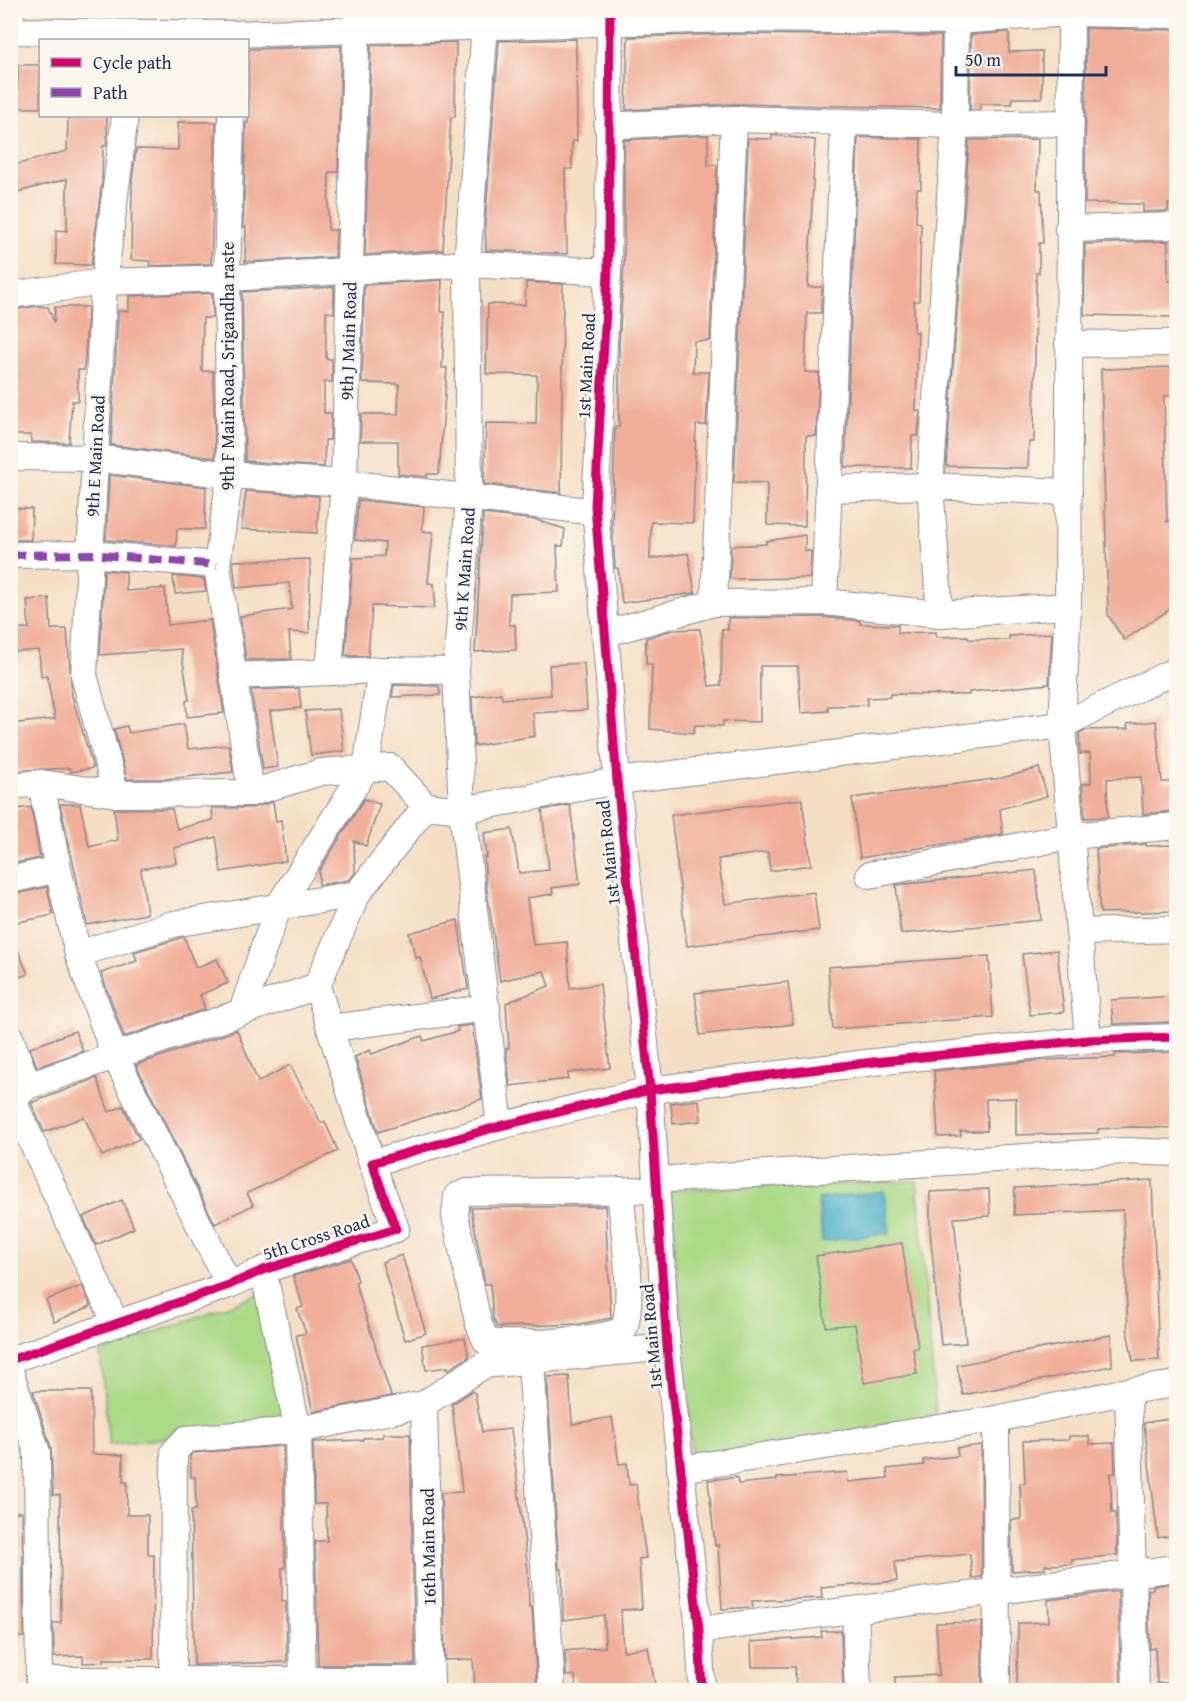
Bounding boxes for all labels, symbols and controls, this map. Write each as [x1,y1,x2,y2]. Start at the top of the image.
legend [39,39,249,117]
scale bar [956,39,1106,77]
text: 50 m [965,46,1001,73]
text: Cycle path [93,49,172,76]
text: Path [93,79,128,106]
street label: 9th F Main Road, Srigandha raste [214,242,241,490]
street label: 9th J Main Road [332,281,364,401]
street label: 1st Main Road [570,312,602,420]
street label: 9th E Main Road [78,394,112,518]
street label: 9th K Main Road [446,506,482,632]
street label: 1st Main Road [589,798,627,907]
street label: 5th Cross Road [259,1207,373,1267]
street label: 1st Main Road [633,1283,669,1391]
street label: 16th Main Road [413,1487,443,1606]

